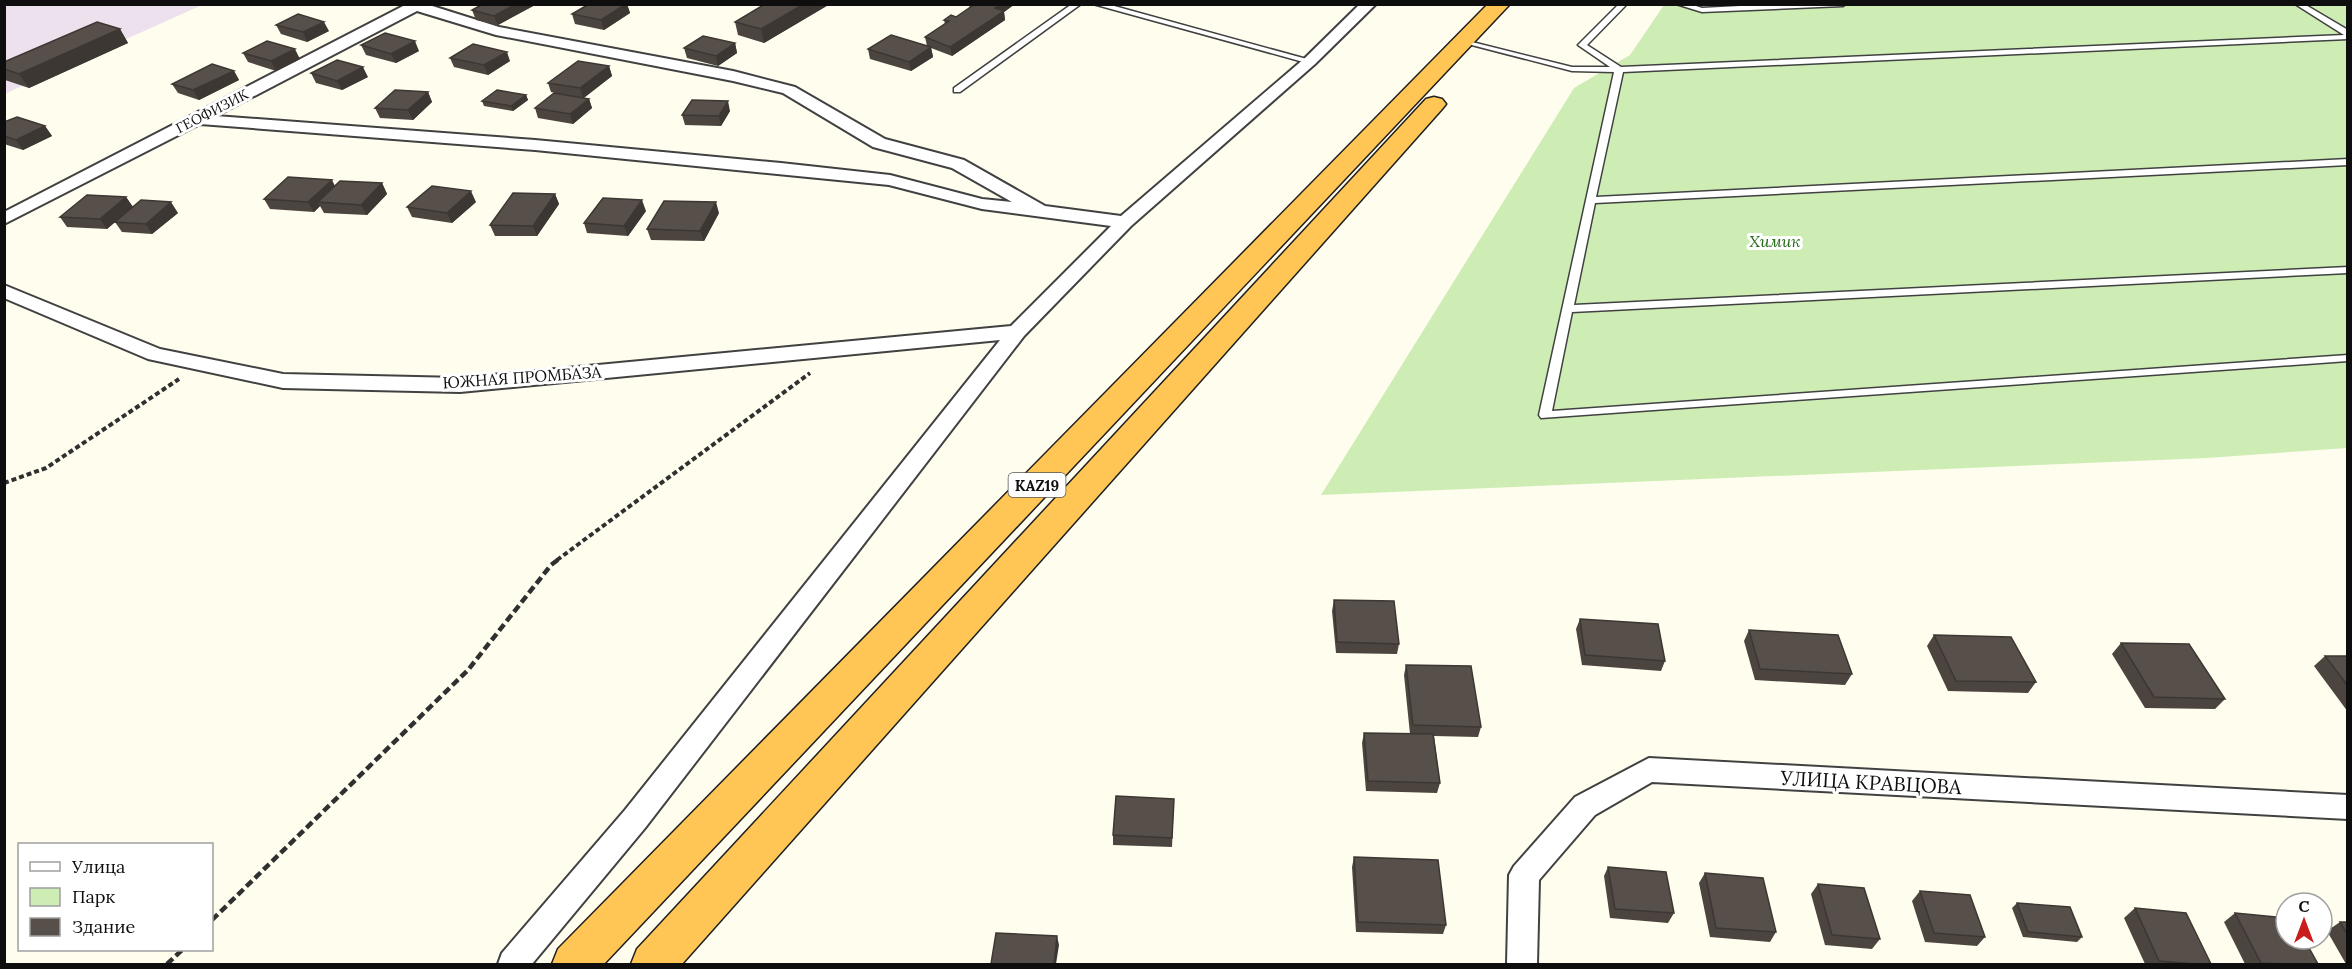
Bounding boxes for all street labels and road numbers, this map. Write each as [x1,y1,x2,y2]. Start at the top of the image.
street label: ГЕОФИЗИК [173,85,252,137]
street label: ЮЖНАЯ ПРОМБАЗА [442,361,603,393]
road number: KAZ19 [1008,473,1066,497]
street label: УЛИЦА КРАВЦОВА [1779,765,1963,799]

